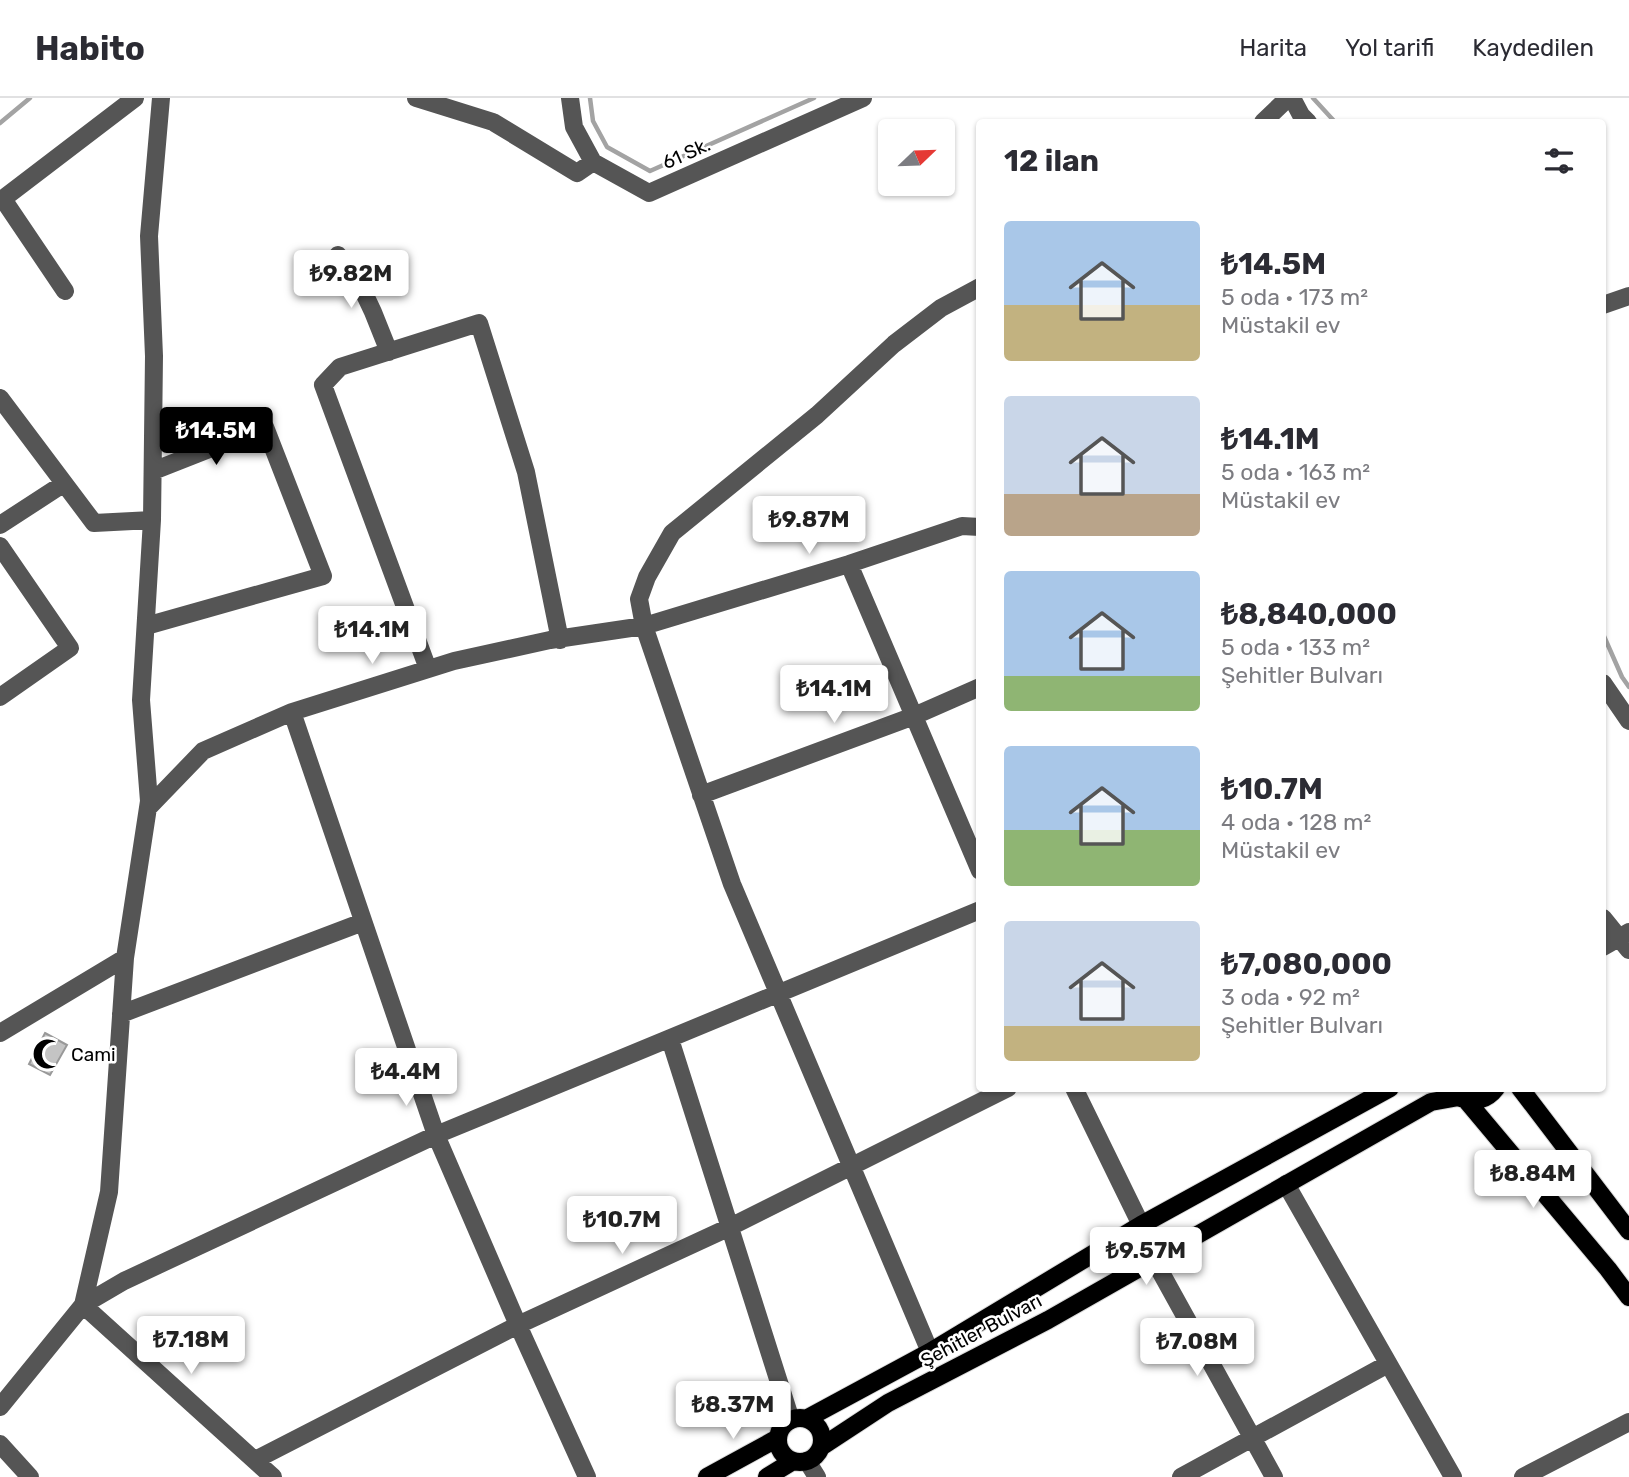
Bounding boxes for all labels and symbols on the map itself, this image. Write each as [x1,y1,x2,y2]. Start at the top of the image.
north arrow [878,119,956,196]
street label: 61 Sk. [659,133,714,174]
pin: ₺9.82M [294,250,408,310]
pin: ₺14.5M [159,408,273,467]
pin: ₺9.87M [752,496,866,556]
pin: ₺14.1M [315,606,429,666]
pin: ₺14.1M [777,666,891,725]
mosque icon: Cami [31,1037,65,1071]
place label: Cami [71,1043,116,1066]
pin: ₺4.4M [357,1048,455,1108]
pin: ₺8.84M [1476,1150,1590,1210]
pin: ₺10.7M [565,1196,679,1256]
pin: ₺9.57M [1089,1228,1203,1287]
street label: Şehitler Bulvarı [917,1289,1046,1372]
pin: ₺7.18M [134,1316,248,1376]
pin: ₺7.08M [1140,1318,1254,1378]
pin: ₺8.37M [676,1382,790,1441]

